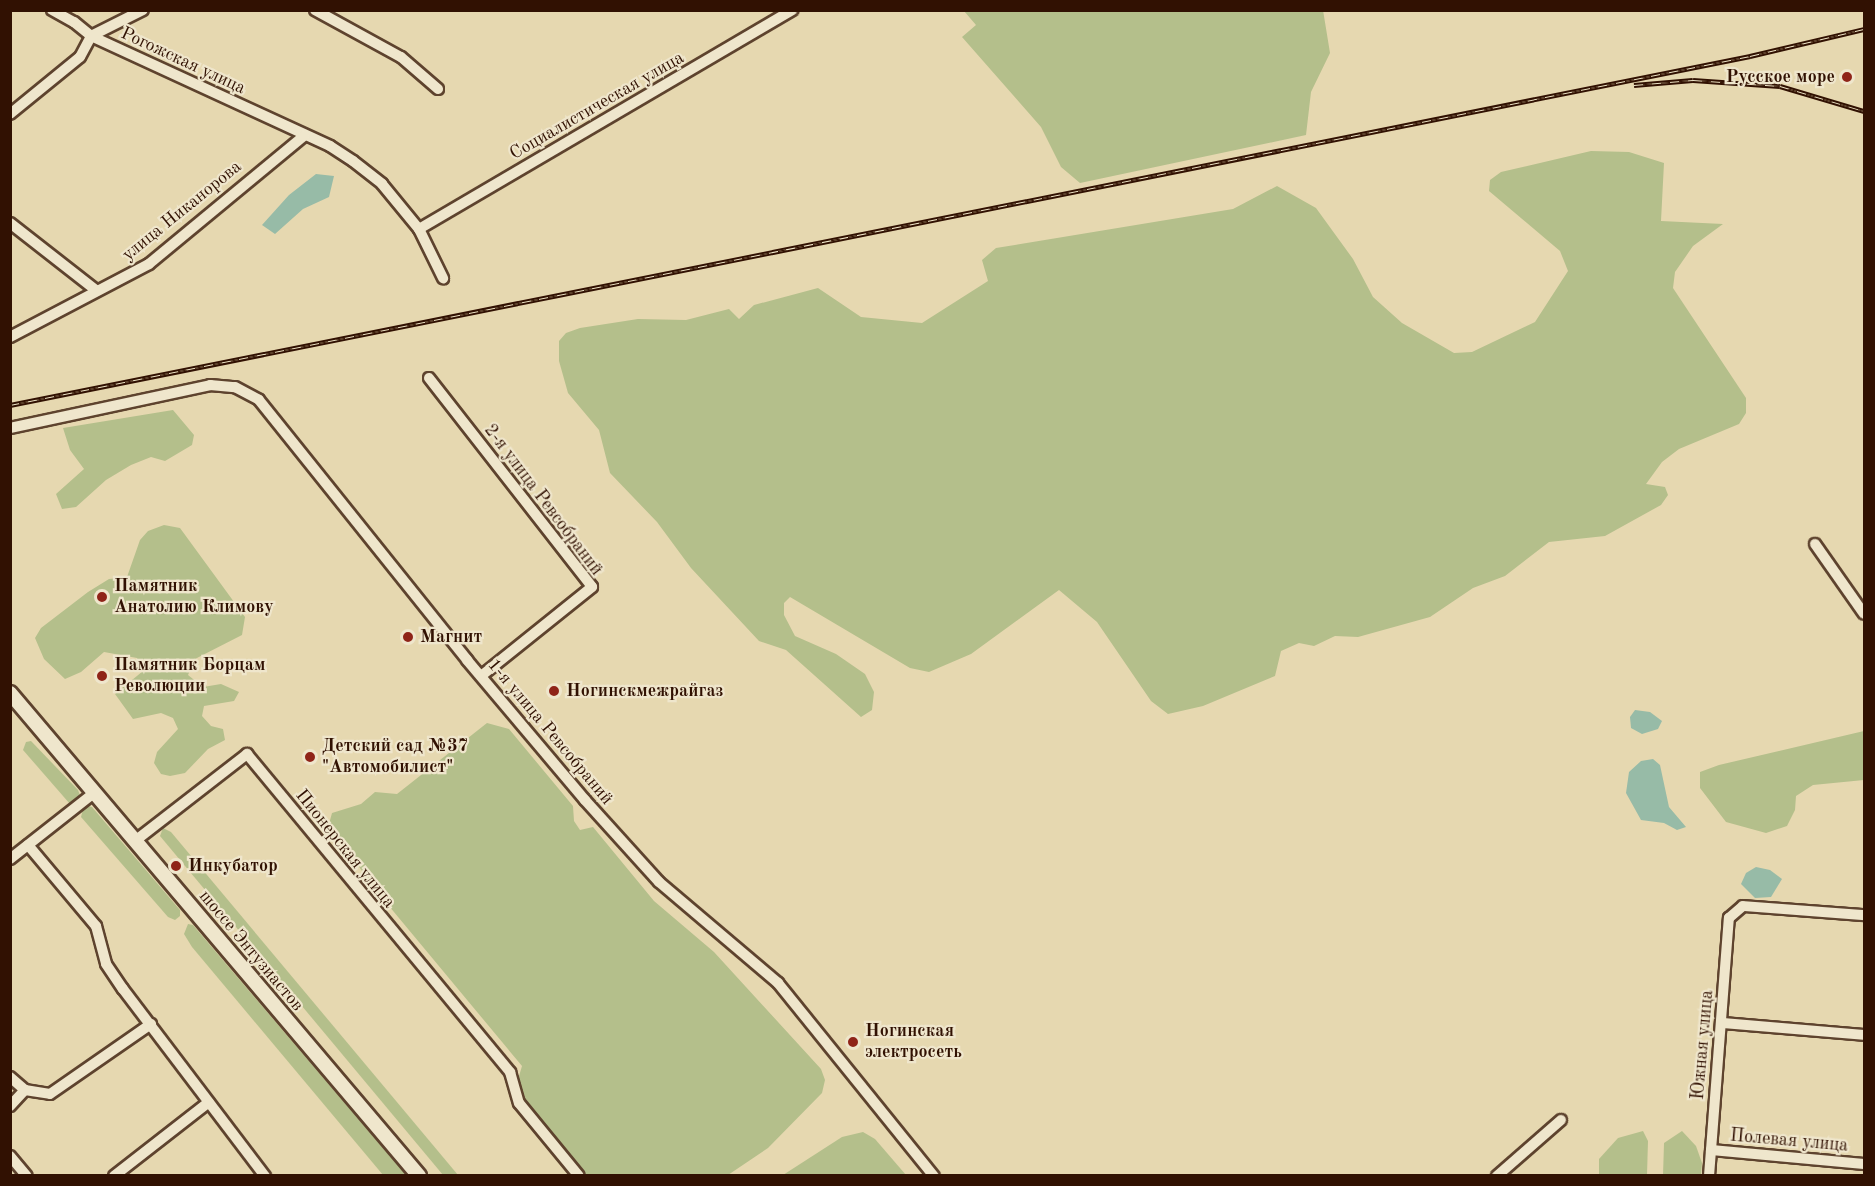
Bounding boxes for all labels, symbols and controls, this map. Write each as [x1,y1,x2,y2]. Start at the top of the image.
street label: Рогожская улица [117,23,249,99]
street label: Социалистическая улица [506,47,688,165]
place label: Русское море [1726,66,1835,88]
marker: Русское море [1840,70,1854,84]
street label: улица Никанорова [118,156,246,266]
street label: 2-я улица Ревсобраний [479,420,607,580]
place label: Памятник Анатолию Климову [114,576,274,618]
marker: Памятник Анатолию Климову [95,590,109,604]
place label: Магнит [420,626,482,648]
marker: Магнит [401,630,415,644]
place label: Памятник Борцам Революции [114,655,265,698]
street label: 1-я улица Ревсобраний [483,655,617,809]
marker: Памятник Борцам Революции [95,669,109,683]
place label: Ногинскмежрайгаз [566,680,723,702]
marker: Ногинскмежрайгаз [547,684,561,698]
place label: Детский сад №37 "Автомобилист" [322,736,468,778]
marker: Детский сад №37 "Автомобилист" [303,750,317,764]
street label: Пионерская улица [291,785,399,913]
place label: Инкубатор [188,855,278,877]
marker: Инкубатор [169,859,183,873]
street label: шоссе Энтузиастов [194,886,308,1016]
street label: Южная улица [1687,989,1719,1101]
place label: Ногинская электросеть [865,1021,962,1064]
marker: Ногинская электросеть [846,1035,860,1049]
street label: Полевая улица [1729,1125,1849,1157]

